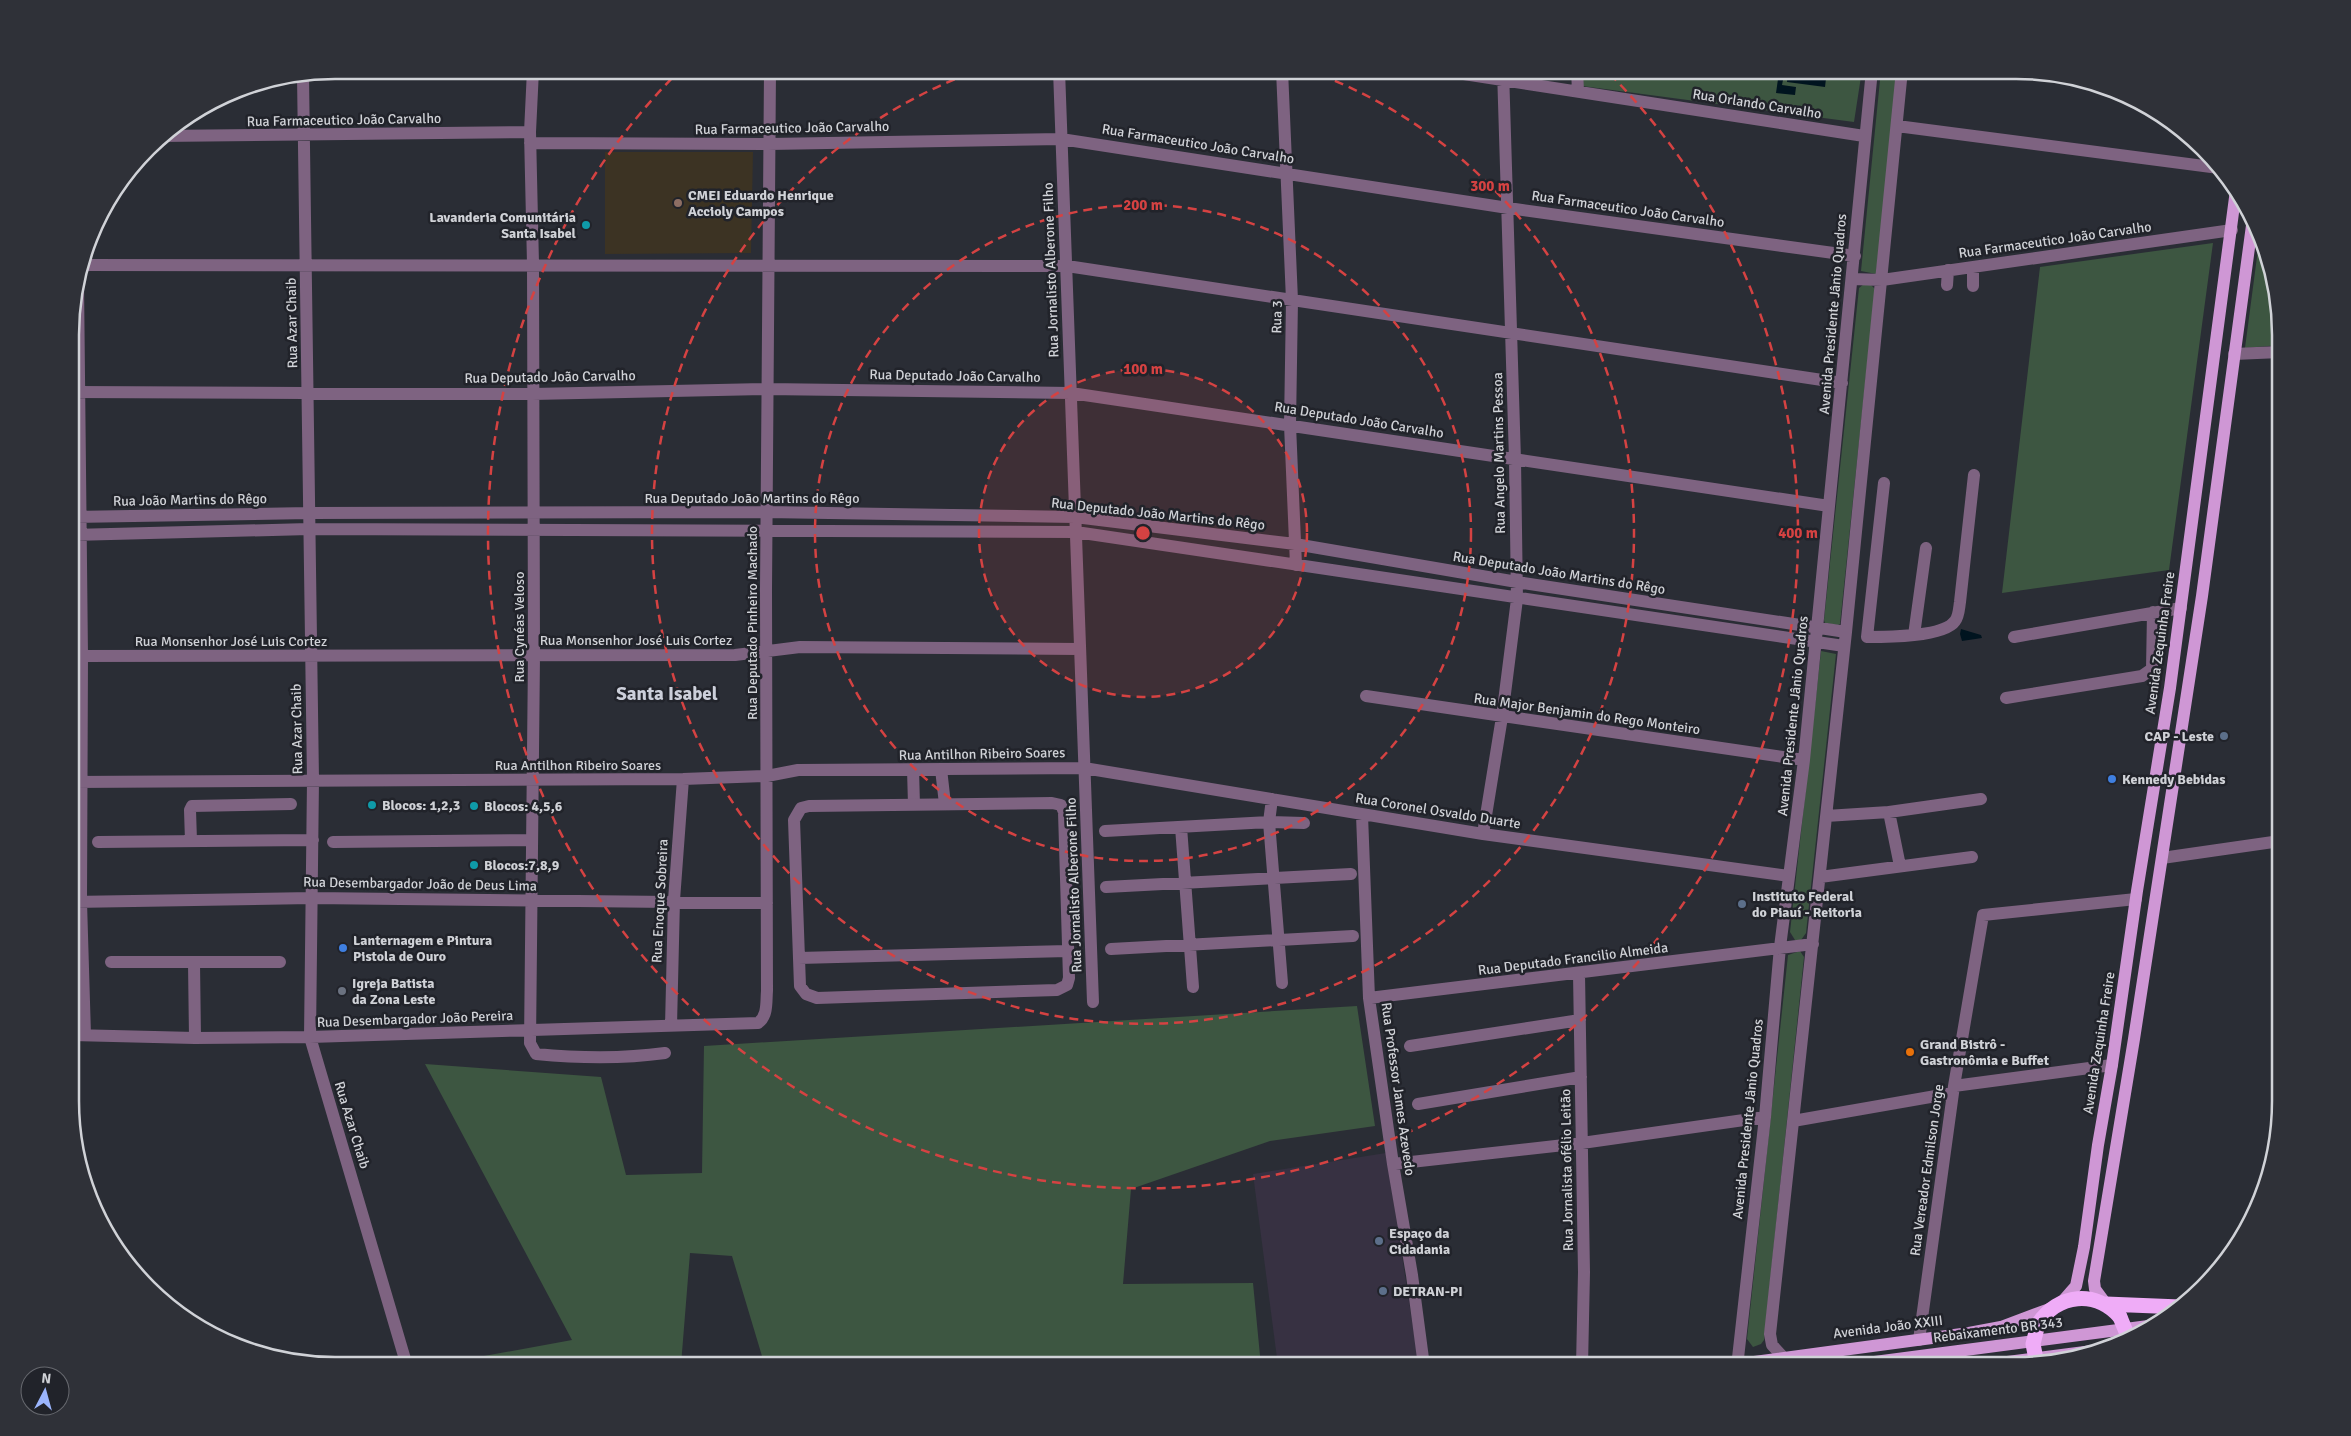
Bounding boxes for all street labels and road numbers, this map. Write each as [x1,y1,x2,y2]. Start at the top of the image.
street label: Rua Orlando Carvalho [1691,85,1823,123]
street label: Rua Farmaceutico João Carvalho [247,110,441,130]
street label: Rua Farmaceutico João Carvalho [695,118,889,138]
street label: Rua Farmaceutico João Carvalho [1101,120,1295,168]
street label: Rua Jornalisto Alberone Filho [1039,182,1063,358]
street label: Rua Farmaceutico João Carvalho [1530,187,1726,231]
street label: Avenida Presidente Jânio Quadros [1816,213,1850,415]
street label: Rua Farmaceutico João Carvalho [1957,218,2153,262]
street label: Rua Azar Chaib [283,278,301,368]
street label: Rua 3 [1268,300,1286,334]
street label: Rua Deputado João Carvalho [869,366,1041,386]
street label: Rua Deputado João Carvalho [464,367,636,387]
street label: Rua Angelo Martins Pessoa [1489,372,1509,534]
street label: Rua Deputado João Carvalho [1273,398,1445,442]
street label: Rua João Martins do Rêgo [113,490,267,510]
street label: Rua Deputado João Martins do Rêgo [645,490,859,507]
street label: Rua Deputado João Martins do Rêgo [1050,494,1266,534]
street label: Rua Deputado Pinheiro Machado [744,526,761,720]
street label: Rua Deputado João Martins do Rêgo [1452,548,1666,598]
street label: Avenida Zequinha Freire [2142,571,2178,715]
street label: Rua Cynéas Veloso [511,572,528,682]
street label: Avenida Presidente Jânio Quadros [1774,615,1812,817]
street label: Rua Monsenhor José Luis Cortez [540,632,732,649]
street label: Rua Monsenhor José Luis Cortez [135,633,327,650]
street label: Rua Azar Chaib [288,684,306,774]
street label: Rua Major Benjamin do Rego Monteiro [1473,690,1701,738]
street label: Rua Antilhon Ribeiro Soares [899,744,1065,764]
street label: Rua Antilhon Ribeiro Soares [495,757,661,774]
street label: Rua Coronel Osvaldo Duarte [1354,790,1522,832]
street label: Rua Jornalisto Alberone Filho [1062,797,1086,973]
street label: Rua Enoque Sobreira [648,839,672,963]
street label: Rua Desembargador João de Deus Lima [303,873,537,895]
street label: Rua Deputado Francilio Almeida [1477,939,1669,979]
street label: Avenida Zequinha Freire [2079,971,2119,1115]
street label: Rua Professor James Azevedo [1377,1001,1419,1177]
street label: Rua Desembargador João Pereira [316,1007,514,1031]
street label: Avenida Presidente Jânio Quadros [1729,1018,1767,1220]
street label: Rua Azar Chaib [331,1079,373,1171]
street label: Rua Vereador Edmilson Jorge [1907,1083,1947,1257]
street label: Rua Jornalista ofélio Leitão [1557,1089,1577,1251]
street label: Avenida João XXIII [1832,1312,1944,1342]
street label: Rebaixamento BR 343 [1932,1314,2064,1346]

